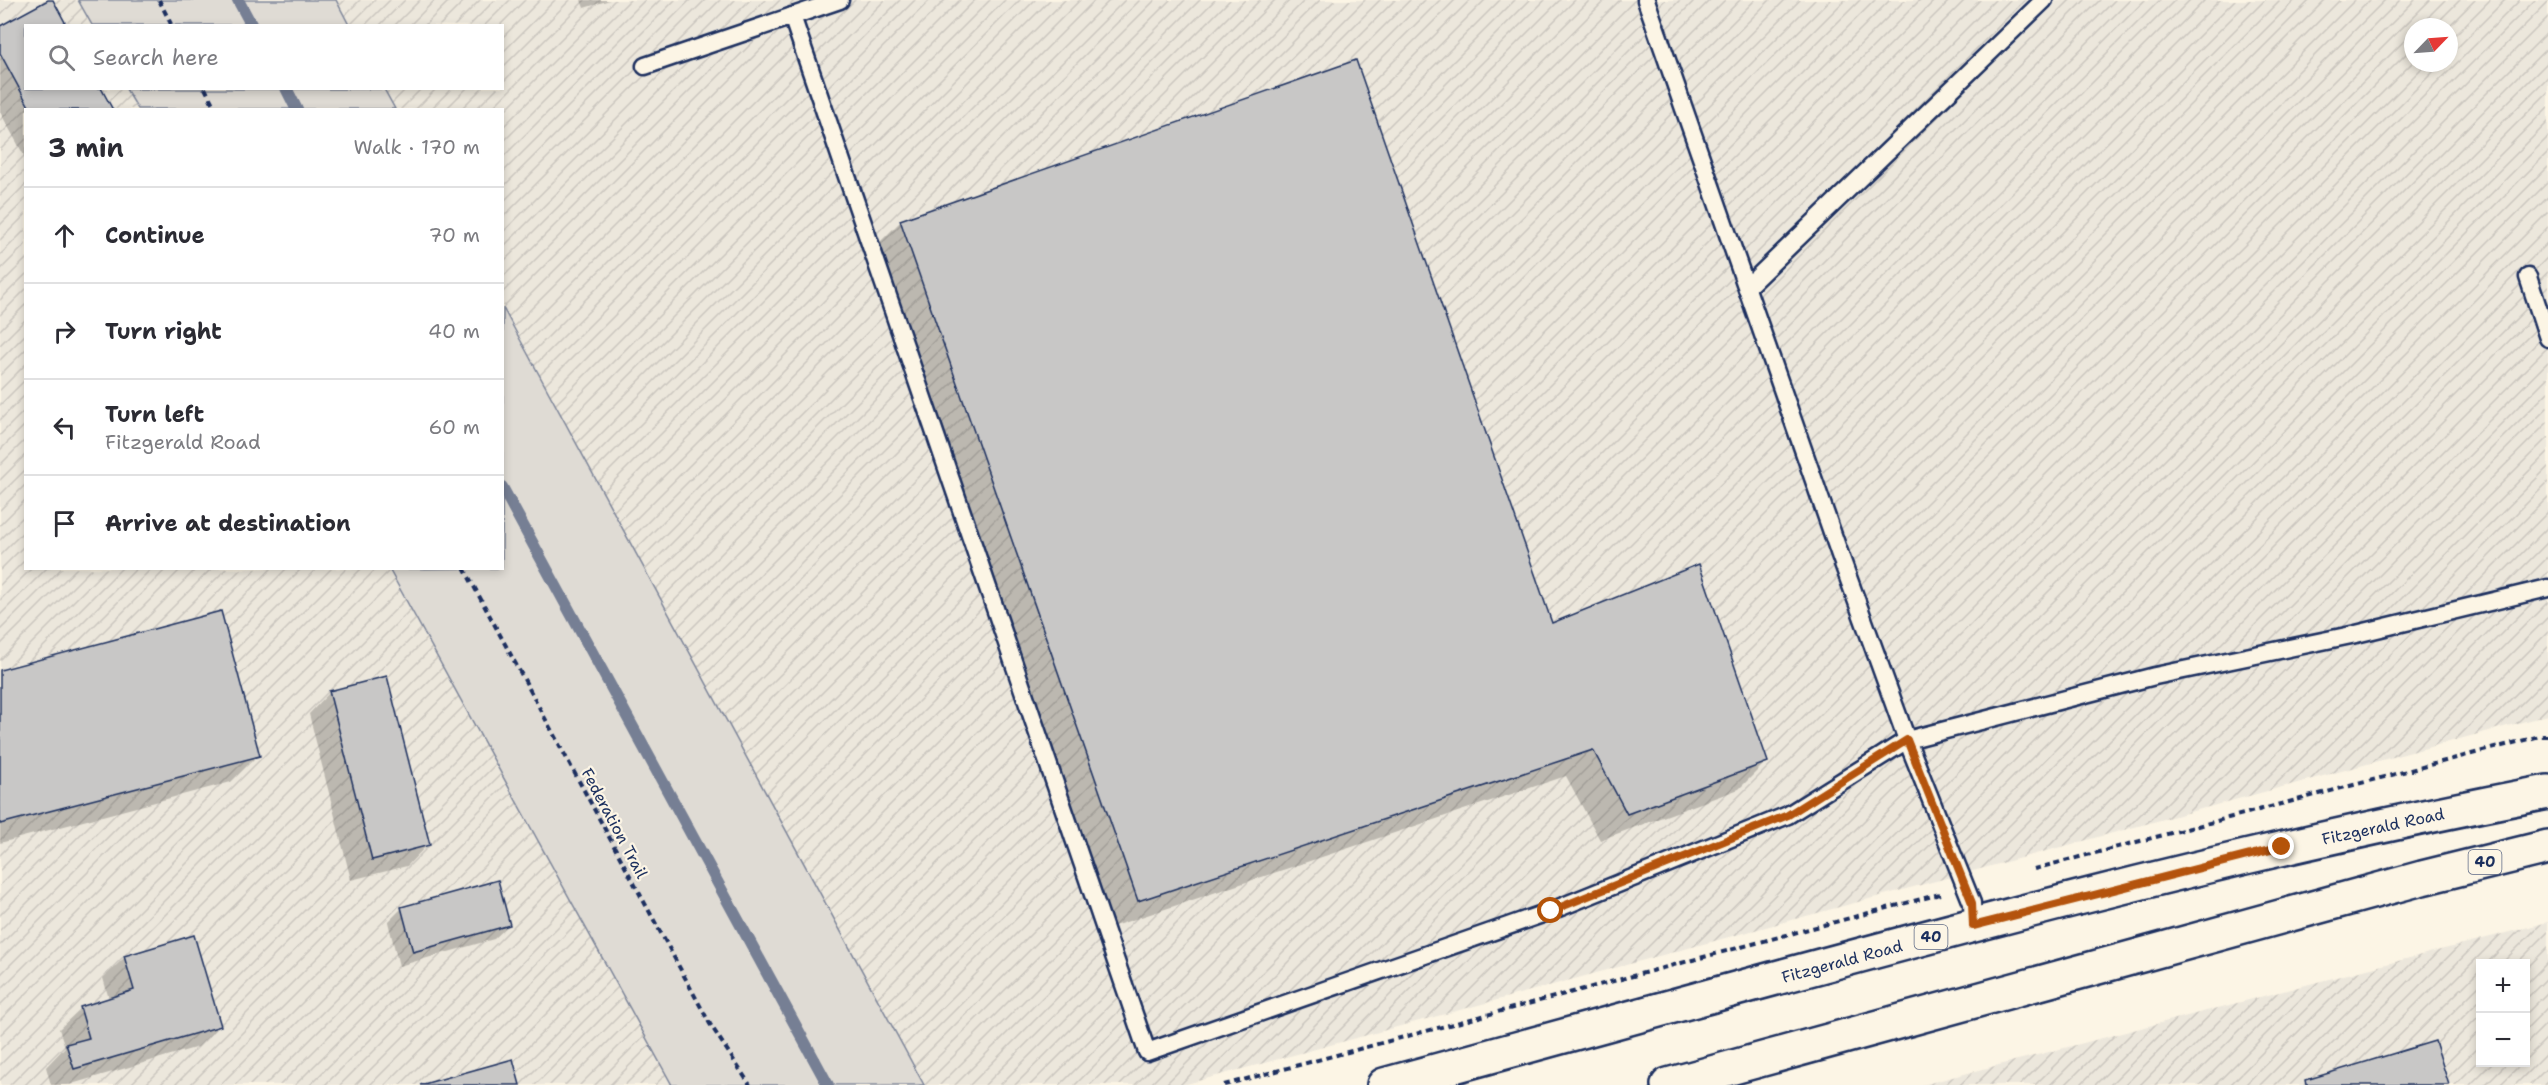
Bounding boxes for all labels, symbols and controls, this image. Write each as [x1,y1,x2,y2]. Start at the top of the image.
north arrow [2404,18,2458,72]
search box [24,24,504,90]
icon: search [45,41,78,74]
text: Search here [93,43,219,72]
text: 3 min [48,130,124,165]
text: Walk · 170 m [354,134,480,160]
icon: ahead [48,219,81,252]
text: Continue [105,221,205,250]
text: 70 m [428,222,480,248]
icon: right [48,315,81,348]
text: Turn right [105,317,222,346]
text: 40 m [428,318,480,344]
text: Turn left [105,400,204,429]
icon: left [48,411,81,444]
text: 60 m [428,414,480,440]
text: Fitzgerald Road [105,429,261,455]
icon: arrive [48,507,81,540]
text: Arrive at destination [105,509,351,538]
street label: Federation Trail [577,764,653,882]
street label: Fitzgerald Road [2320,803,2446,850]
route end [2268,833,2294,859]
road number: 40 [2468,850,2502,874]
route start [1537,897,1563,923]
road number: 40 [1914,925,1948,949]
street label: Fitzgerald Road [1779,935,1905,988]
map controls [2476,959,2530,1067]
button: + [2476,959,2530,1013]
button: − [2476,1013,2530,1067]

